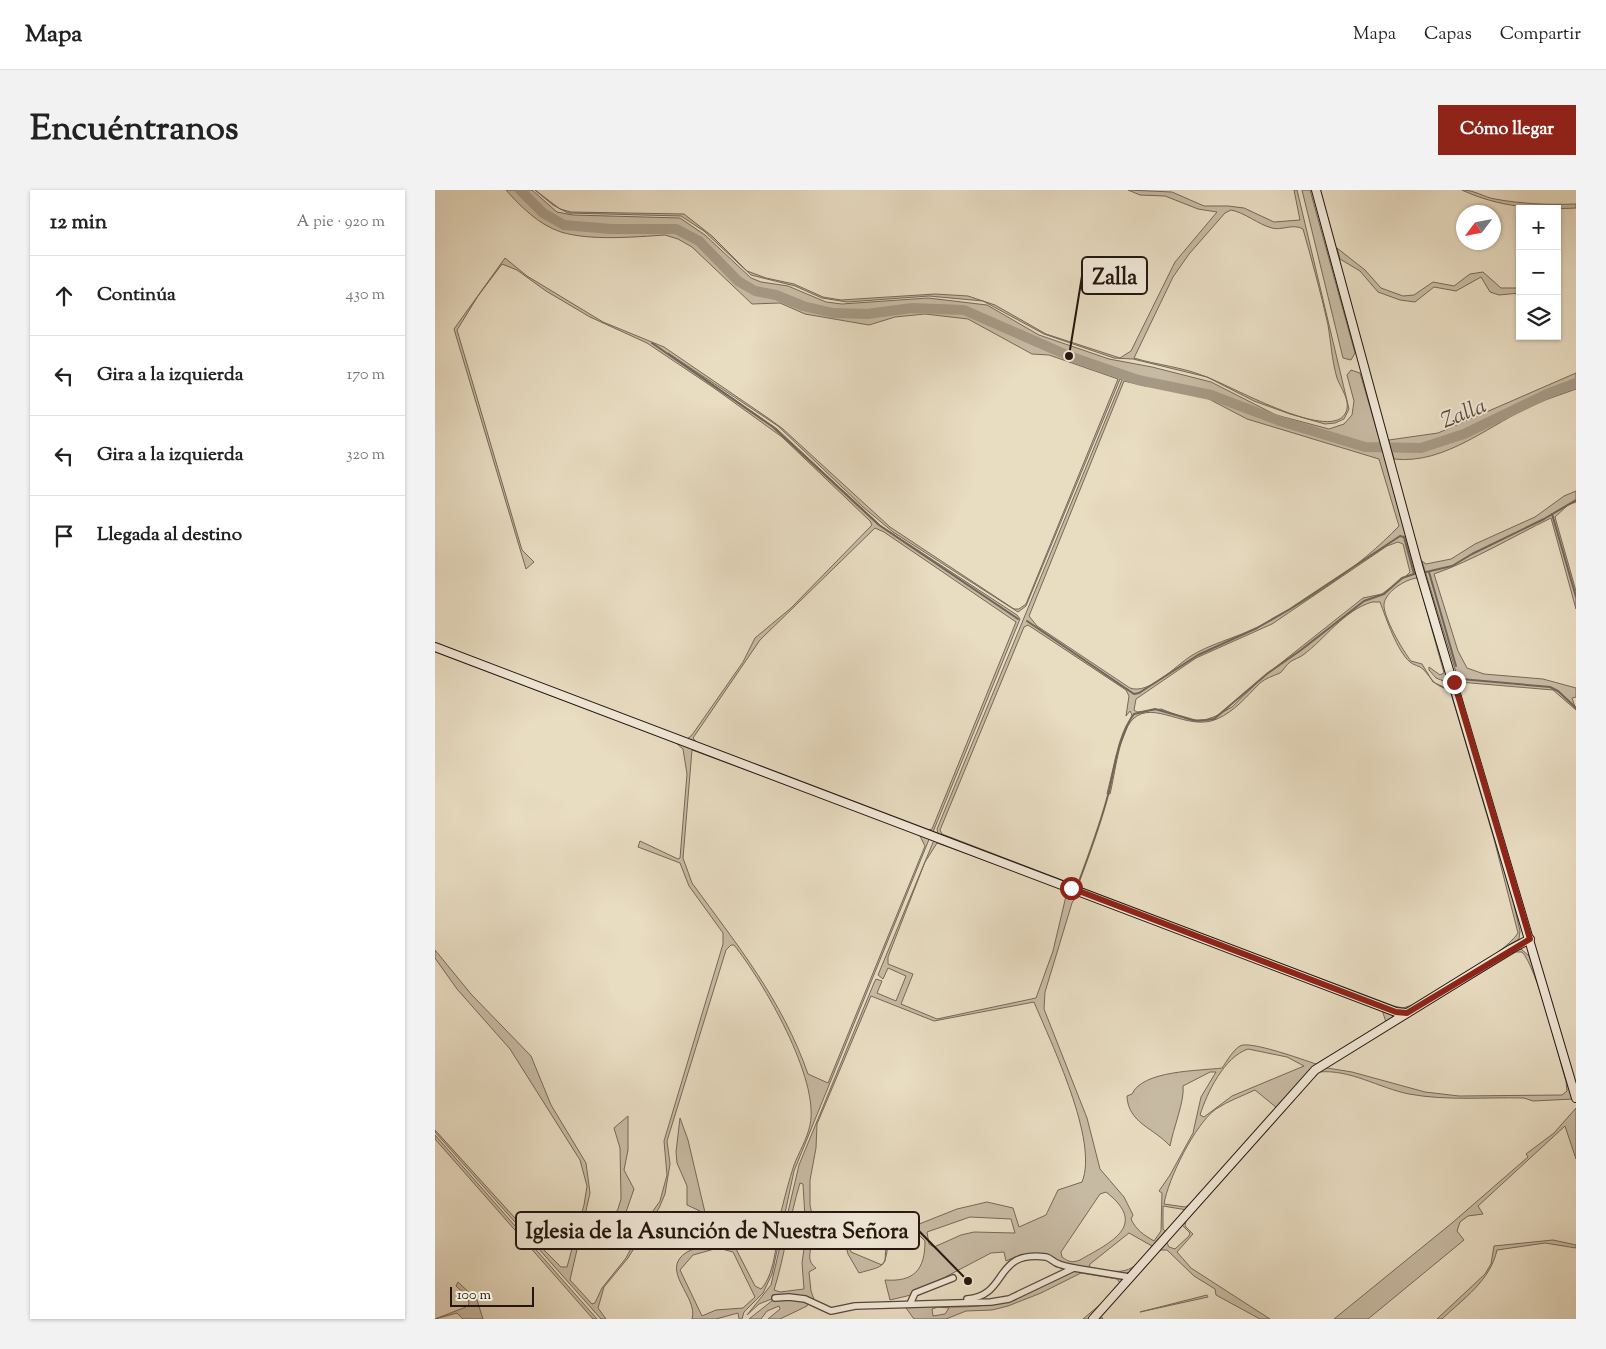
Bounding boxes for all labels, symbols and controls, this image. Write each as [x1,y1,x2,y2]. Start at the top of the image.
text: Mapa [25,18,82,52]
text: Mapa [1353,22,1396,48]
text: Capas [1424,22,1472,48]
text: Compartir [1500,22,1581,48]
text: Encuéntranos [30,105,239,156]
button: Cómo llegar [1438,105,1576,155]
north arrow [1456,205,1501,250]
map controls [1516,205,1561,340]
button: + [1516,205,1561,250]
text: 12 min [50,208,107,238]
text: A pie · 920 m [297,211,385,234]
button: − [1516,250,1561,295]
callout: Zalla [1082,257,1147,294]
text: Zalla [1093,263,1138,295]
icon: ahead [50,282,78,310]
text: Continúa [97,282,176,309]
text: 430 m [346,284,385,307]
button: layers [1516,295,1561,340]
icon: left [50,362,78,390]
text: Gira a la izquierda [97,362,243,389]
text: 170 m [347,364,385,387]
water label: Zalla [1437,391,1492,438]
icon: left [50,442,78,470]
text: Gira a la izquierda [97,442,243,469]
text: 320 m [346,444,385,467]
icon: arrive [50,522,78,550]
text: Llegada al destino [97,522,242,549]
route end [1443,671,1466,694]
route start [1060,877,1083,900]
callout: Iglesia de la Asunción de Nuestra Señora [516,1212,919,1249]
text: Iglesia de la Asunción de Nuestra Señora [525,1217,909,1249]
scale bar [450,1284,534,1307]
text: 100 m [457,1286,491,1306]

